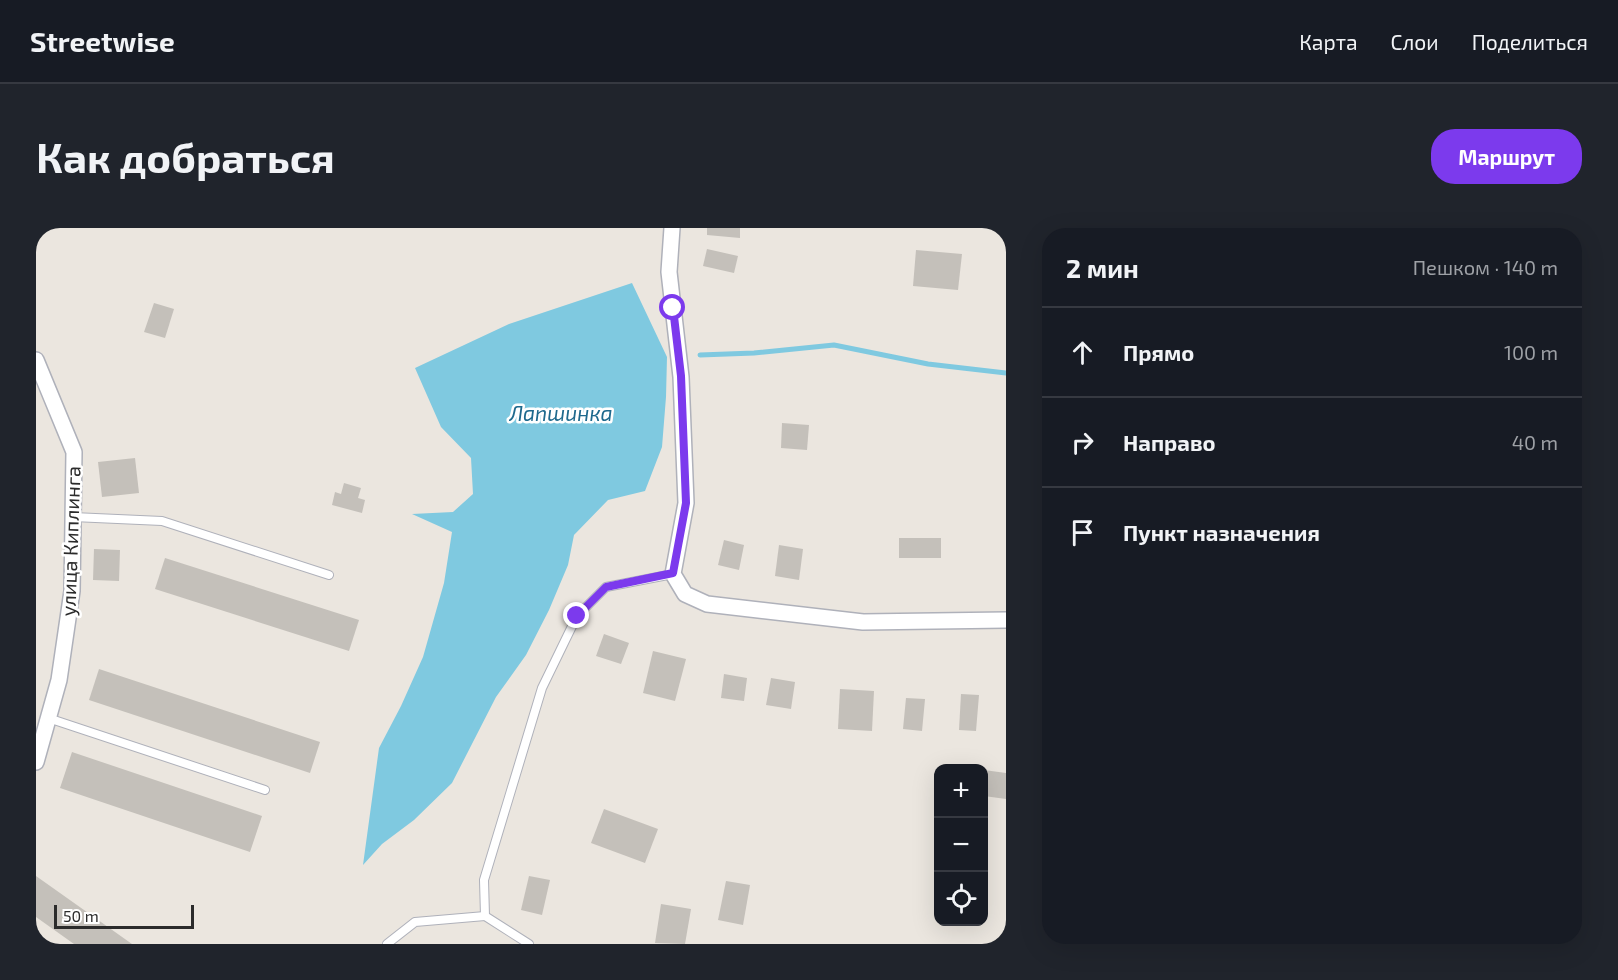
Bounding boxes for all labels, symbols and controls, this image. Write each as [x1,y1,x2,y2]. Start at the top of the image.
text: Streetwise [30,24,175,58]
text: Карта [1299,29,1358,54]
text: Слои [1391,29,1439,54]
text: Поделиться [1472,29,1588,54]
button: Маршрут [1431,129,1582,184]
text: Как добраться [36,131,335,181]
text: 2 мин [1066,252,1139,283]
text: Пешком · 140 m [1413,255,1558,279]
route start [659,294,685,320]
icon: ahead [1066,336,1099,369]
text: Прямо [1123,339,1194,365]
text: 100 m [1504,340,1558,364]
water label: Лапшинка [508,400,613,425]
icon: right [1066,426,1099,459]
text: Направо [1123,429,1216,455]
text: 40 m [1512,430,1558,454]
street label: улица Киплинга [55,465,86,617]
icon: arrive [1066,516,1099,549]
text: Пункт назначения [1123,519,1320,545]
route end [563,602,589,628]
map controls [934,764,988,926]
button: + [934,764,988,818]
button: − [934,818,988,872]
button: locate [934,872,988,926]
scale bar [54,902,194,930]
text: 50 m [63,906,99,925]

